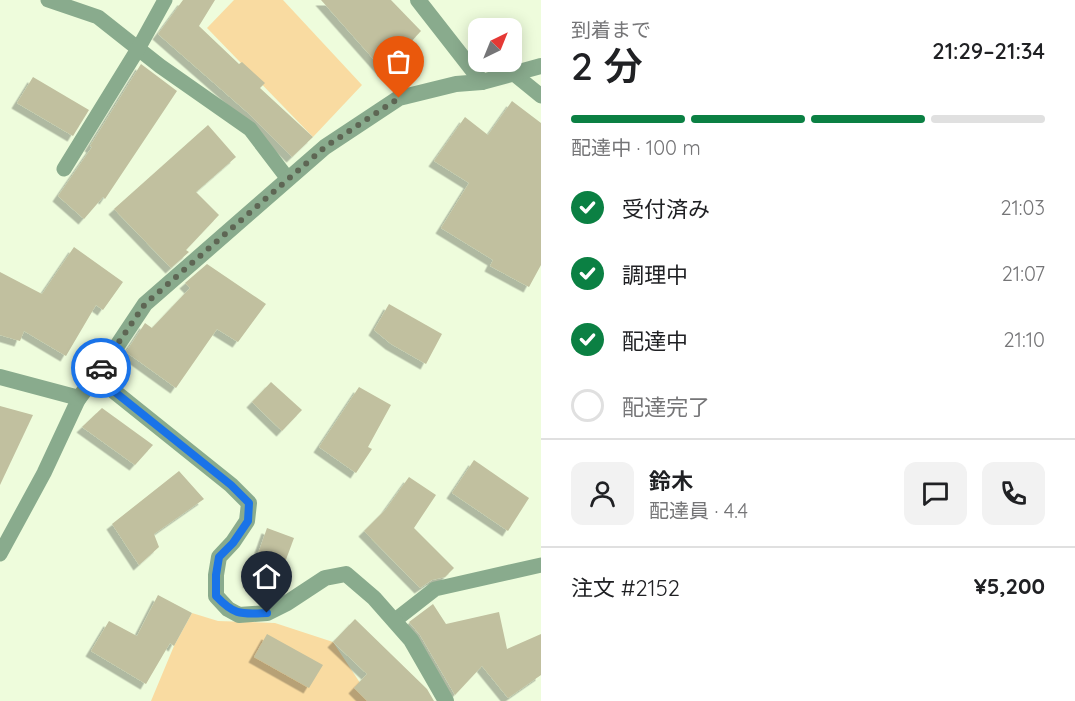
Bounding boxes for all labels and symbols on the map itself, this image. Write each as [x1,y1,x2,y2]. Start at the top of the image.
north arrow [468,18,522,72]
pin [373,36,424,98]
courier [71,338,131,398]
pin [241,551,292,613]

